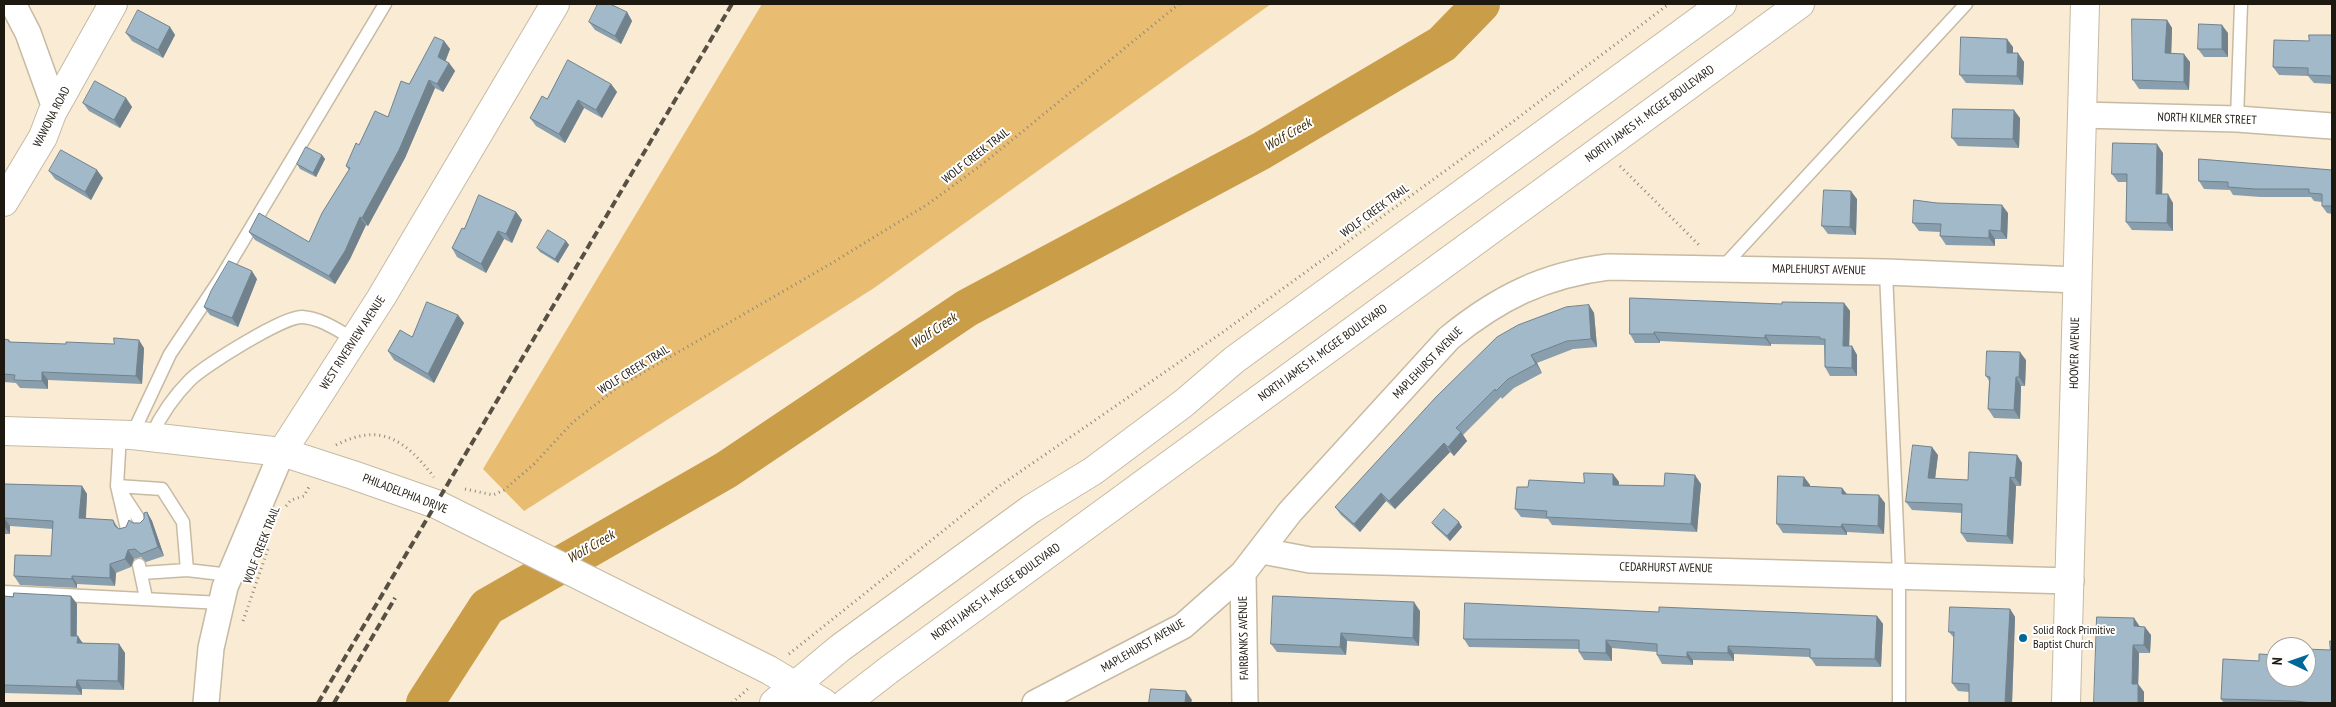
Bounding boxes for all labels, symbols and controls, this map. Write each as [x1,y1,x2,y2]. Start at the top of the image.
street label: NORTH JAMES H. MCGEE BOULEVARD [1583,62,1717,166]
street label: WAWONA ROAD [31,84,73,150]
street label: NORTH KILMER STREET [2157,110,2257,128]
water label: Wolf Creek [1261,115,1315,155]
street label: WOLF CREEK TRAIL [940,125,1012,187]
street label: WOLF CREEK TRAIL [1338,181,1412,241]
street label: MAPLEHURST AVENUE [1772,262,1866,278]
street label: WEST RIVERVIEW AVENUE [317,294,389,392]
street label: NORTH JAMES H. MCGEE BOULEVARD [1256,301,1390,405]
water label: Wolf Creek [908,310,960,352]
street label: HOOVER AVENUE [2067,317,2083,389]
street label: MAPLEHURST AVENUE [1390,324,1466,402]
street label: WOLF CREEK TRAIL [596,342,672,398]
street label: PHILADELPHIA DRIVE [360,471,450,517]
street label: WOLF CREEK TRAIL [241,504,283,586]
water label: Wolf Creek [564,527,618,567]
street label: NORTH JAMES H. MCGEE BOULEVARD [929,540,1063,644]
street label: CEDARHURST AVENUE [1619,560,1713,576]
street label: FAIRBANKS AVENUE [1236,596,1252,680]
street label: MAPLEHURST AVENUE [1099,616,1187,676]
place label: Solid Rock Primitive Baptist Church [2033,624,2115,652]
marker: Solid Rock Primitive Baptist Church [2017,632,2029,644]
north arrow [2266,637,2316,687]
text: N [2268,657,2286,666]

